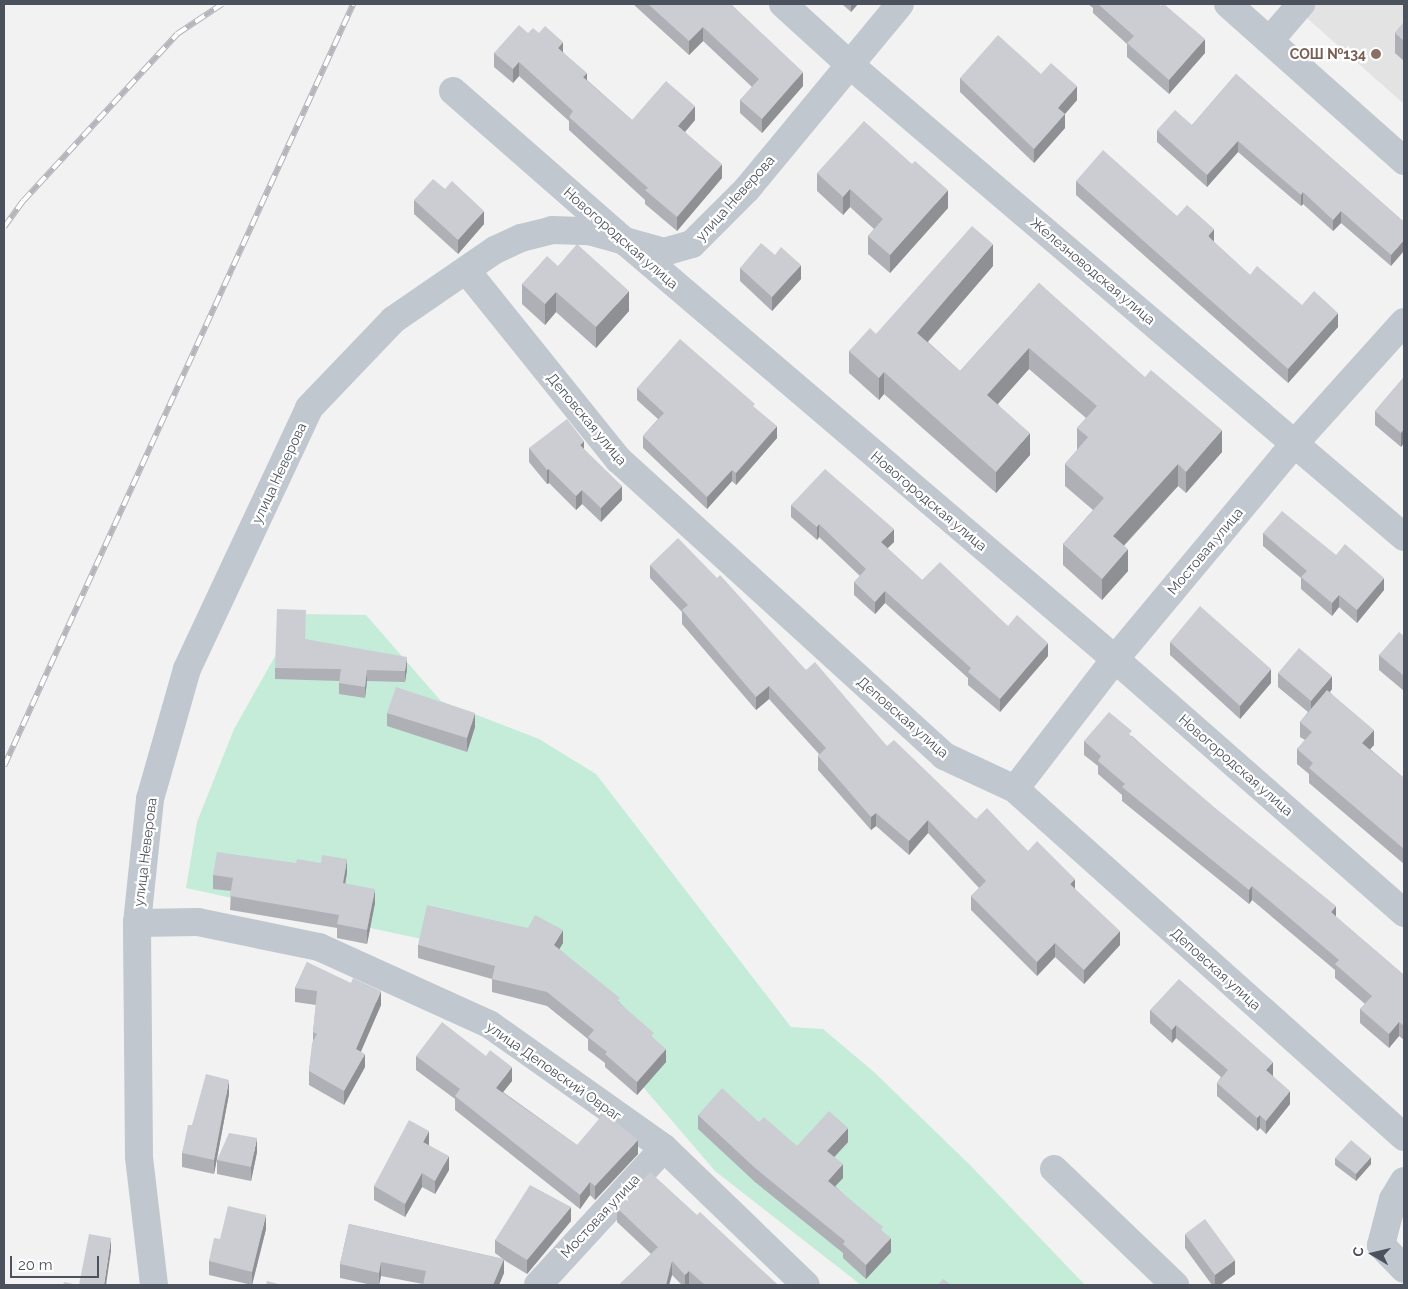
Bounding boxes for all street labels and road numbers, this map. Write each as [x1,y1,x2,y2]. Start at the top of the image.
street label: улица Неверова [692,152,778,244]
street label: Новогородская улица [560,184,682,292]
street label: Железноводская улица [1027,214,1159,328]
street label: Деповская улица [543,369,631,469]
street label: улица Неверова [248,420,310,526]
street label: Новогородская улица [868,447,990,555]
street label: Мостовая улица [1164,504,1246,598]
street label: Деповская улица [854,673,952,761]
street label: Новогородская улица [1175,711,1297,819]
street label: улица Неверова [130,797,160,907]
street label: Деповская улица [1167,924,1265,1014]
street label: улица Деповский Овраг [483,1018,625,1124]
street label: Мостовая улица [557,1171,643,1261]

